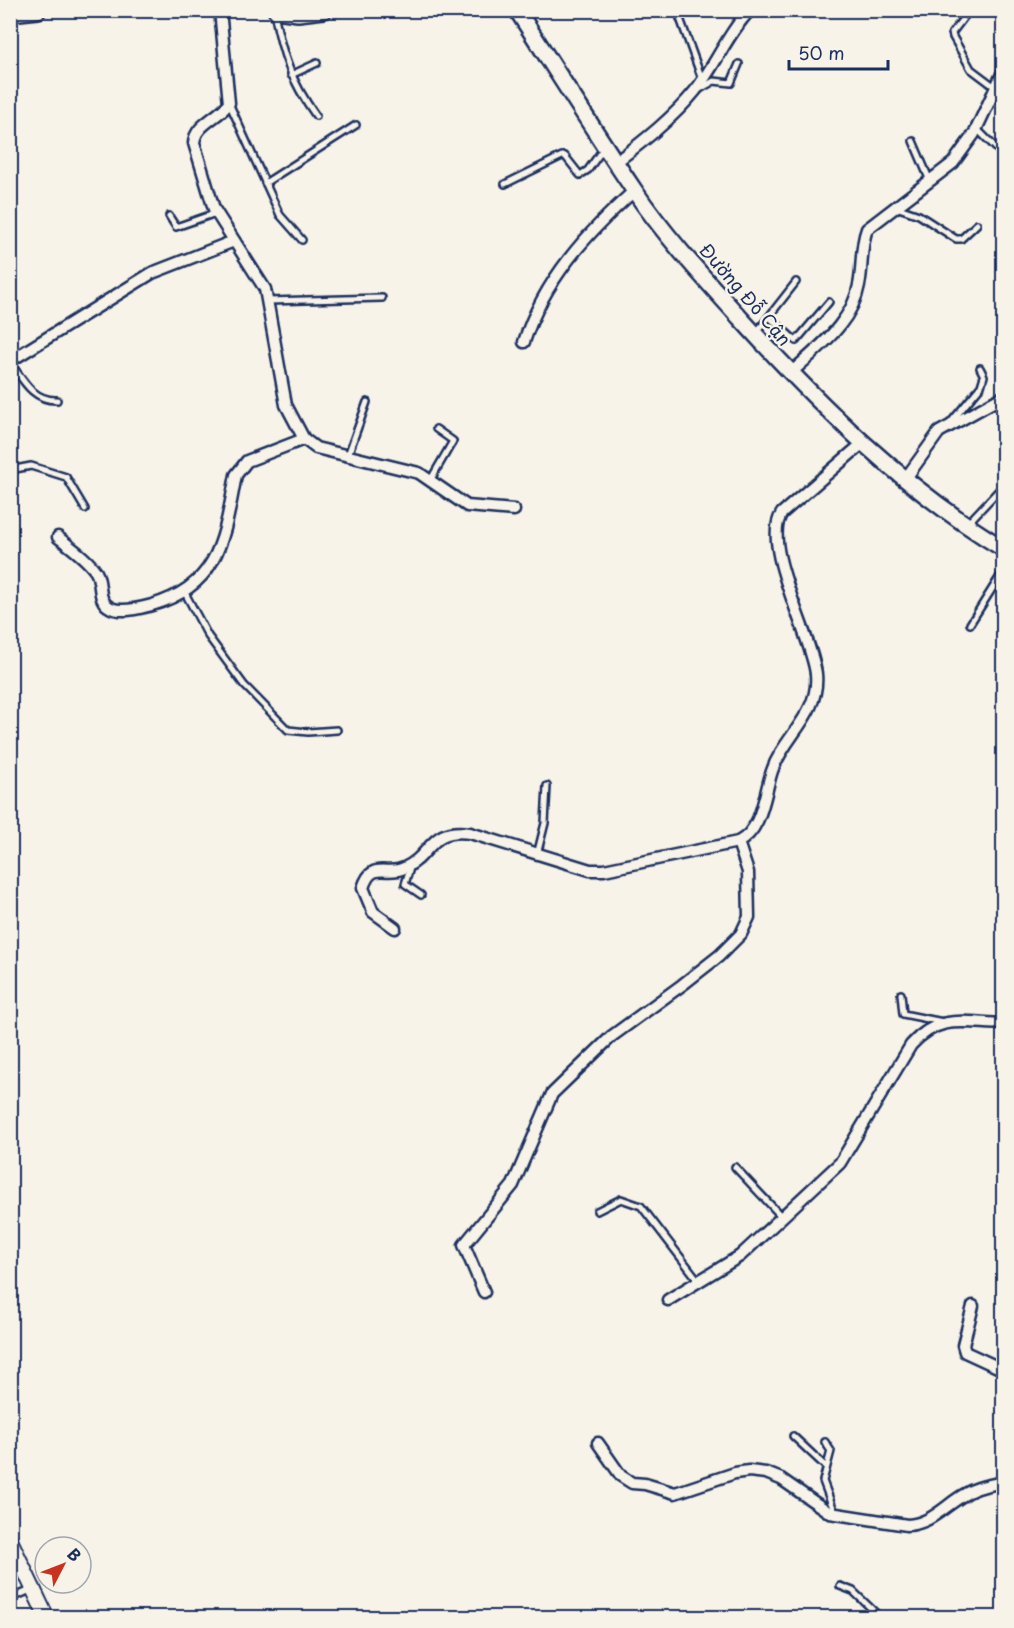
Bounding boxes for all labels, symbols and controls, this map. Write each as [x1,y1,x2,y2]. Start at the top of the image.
scale bar [789,33,888,71]
text: 50 m [798,39,845,66]
street label: Đường Đỗ Cận [694,237,798,351]
north arrow [33,1535,93,1595]
text: B [62,1542,87,1566]

